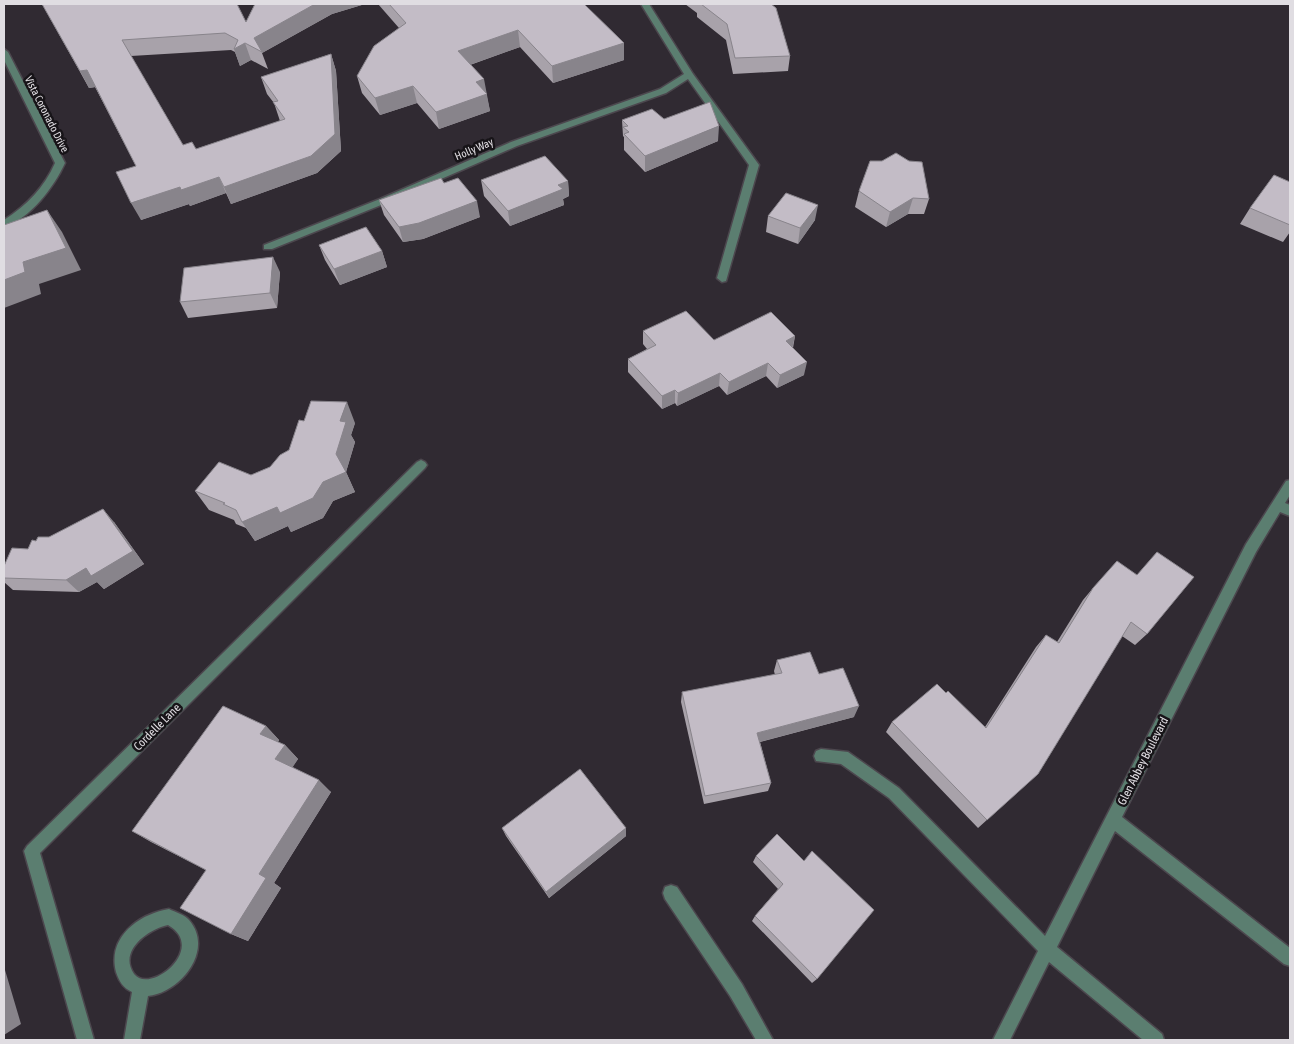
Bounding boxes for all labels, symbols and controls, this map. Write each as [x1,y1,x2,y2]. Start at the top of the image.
street label: Vista Coronado Drive [23,74,71,154]
street label: Holly Way [453,135,495,162]
street label: Cordelle Lane [131,701,183,753]
street label: Glen Abbey Boulevard [1115,715,1171,807]

